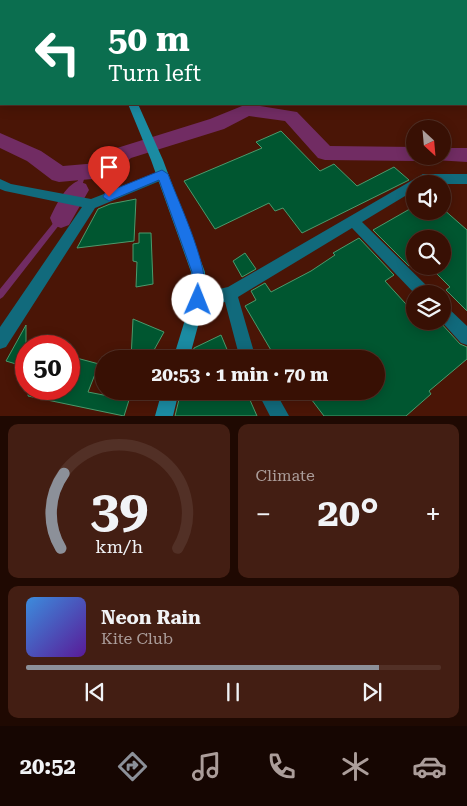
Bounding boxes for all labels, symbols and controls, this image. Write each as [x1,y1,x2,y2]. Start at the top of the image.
text: 50 m [108,19,190,60]
icon: left [25,20,90,85]
text: Turn left [108,61,201,86]
north arrow [406,120,451,165]
map controls [406,120,451,330]
pin [88,146,130,197]
icon: arrive [95,153,123,181]
button: sound [406,175,451,220]
button: search [406,230,451,275]
position arrow [171,273,223,325]
button: layers [406,285,451,330]
speed limit sign: 50 [15,335,80,400]
text: 20:53 · 1 min · 70 m [152,363,328,386]
text: Climate [256,466,315,485]
text: 39 [90,479,148,540]
text: 20° [318,491,379,535]
text: − [256,498,271,531]
text: + [425,498,441,531]
text: km/h [95,536,143,557]
text: Neon Rain [101,606,201,629]
text: Kite Club [101,629,173,648]
icon: previous [81,678,109,706]
icon: pause [219,678,247,706]
icon: next [358,678,386,706]
icon: directions [115,749,150,784]
icon: music [189,749,224,784]
icon: phone [264,749,299,784]
icon: climate [338,749,373,784]
icon: car [412,749,447,784]
text: 20:52 [20,754,76,779]

